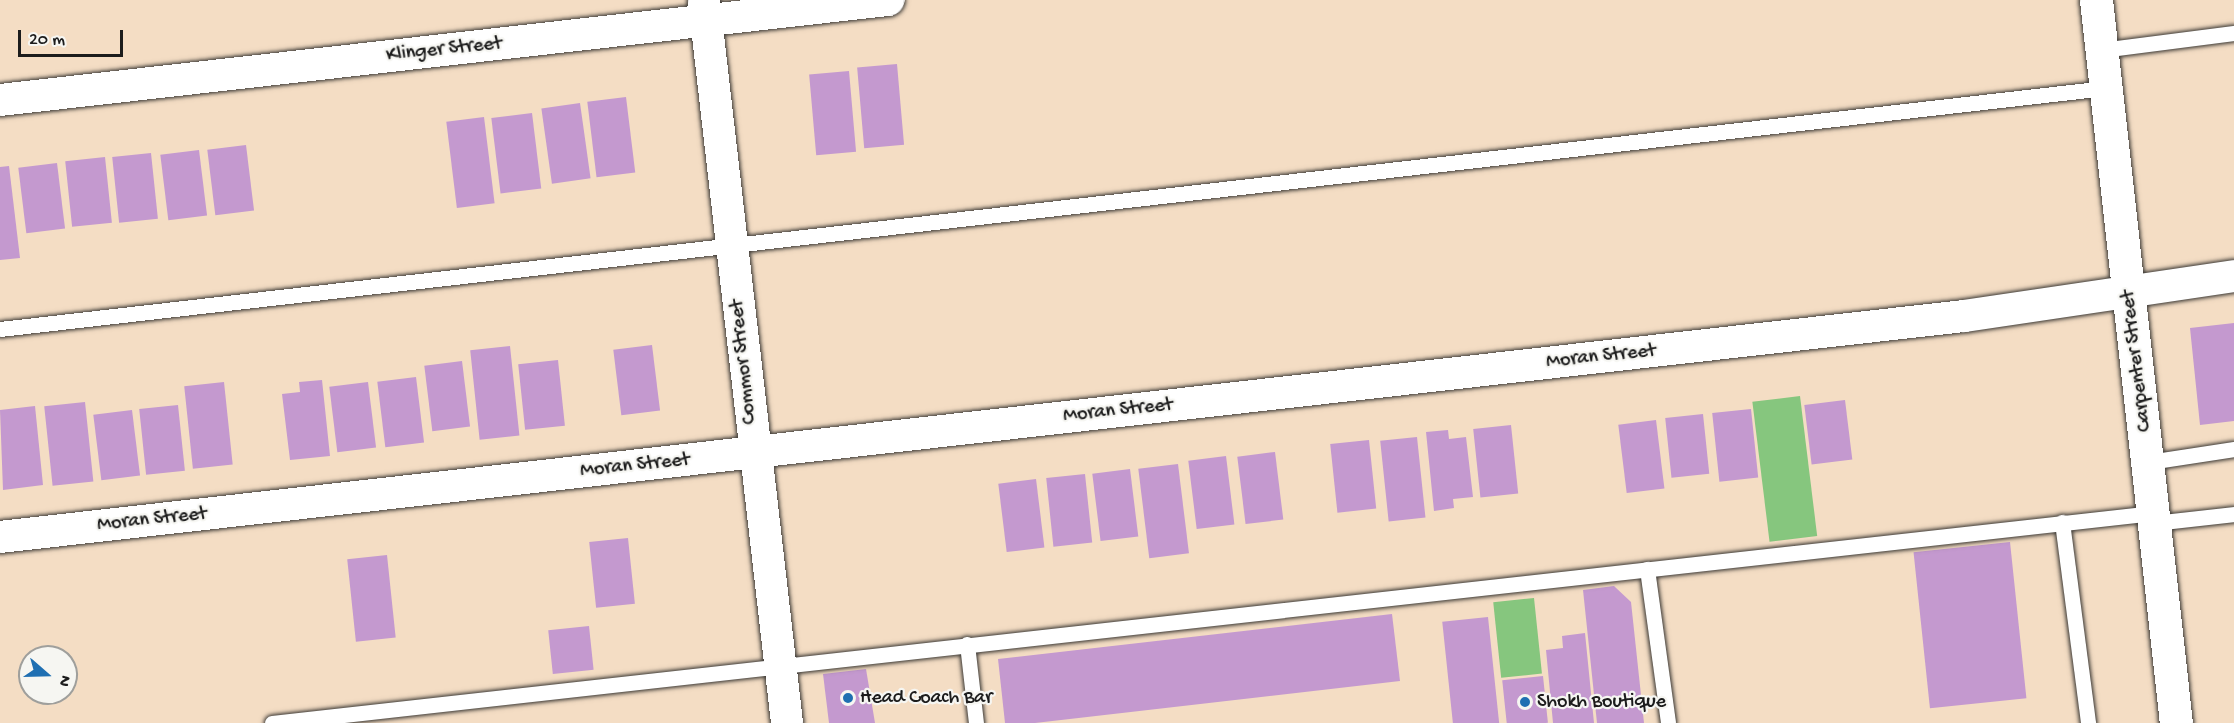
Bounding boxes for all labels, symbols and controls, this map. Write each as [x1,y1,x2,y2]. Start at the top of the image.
scale bar [21,18,126,56]
text: 20 m [29,30,65,51]
street label: Klinger Street [385,32,503,68]
street label: Carpenter Street [2116,289,2158,433]
street label: Commor Street [726,299,762,425]
street label: Moran Street [1545,339,1657,375]
street label: Moran Street [1062,393,1174,429]
street label: Moran Street [579,448,691,484]
street label: Moran Street [96,502,208,538]
north arrow [18,645,78,705]
text: N [53,672,74,689]
place label: Head Coach Bar [860,686,992,710]
place label: Shokh Boutique [1537,690,1666,714]
marker: Head Coach Bar [841,691,855,705]
marker: Shokh Boutique [1518,695,1532,709]

